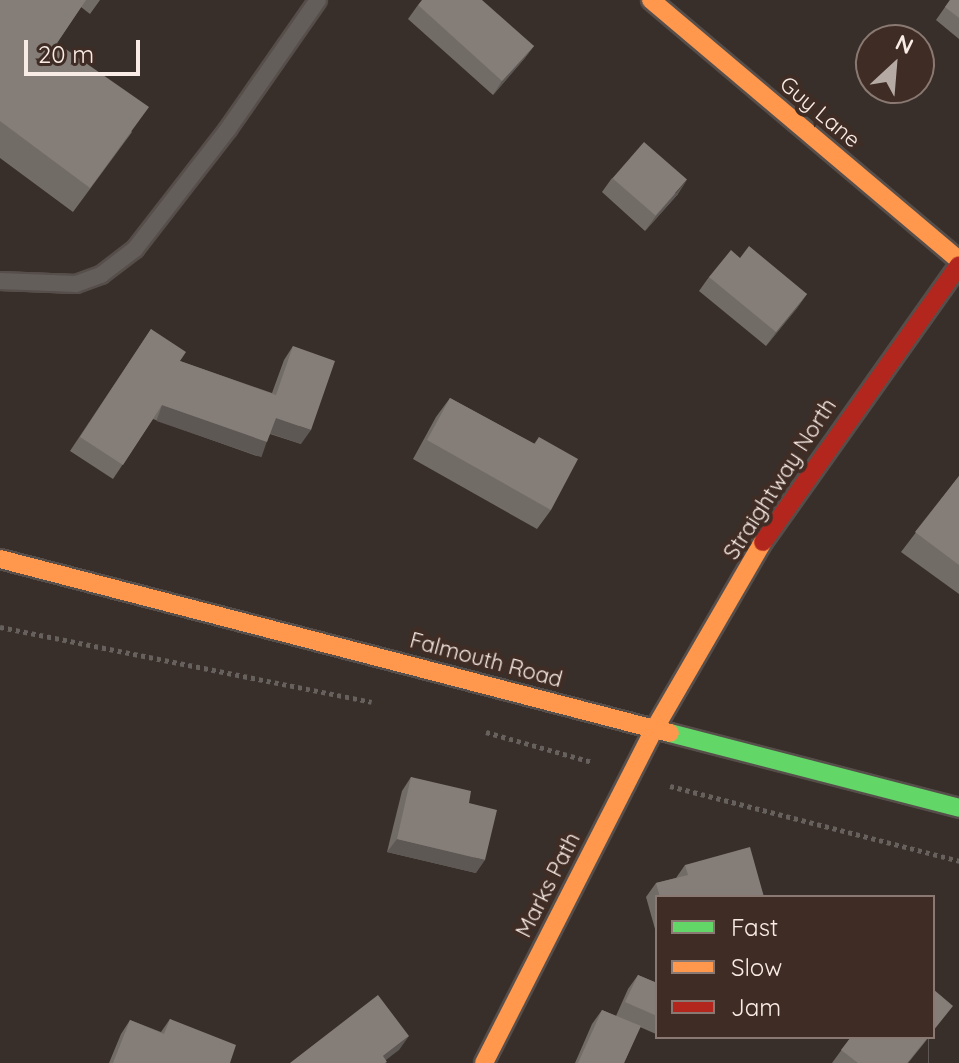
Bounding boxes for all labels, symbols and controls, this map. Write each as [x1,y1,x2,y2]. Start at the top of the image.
scale bar [28,24,144,74]
north arrow [855,24,935,104]
text: N [891,28,918,60]
text: 20 m [38,39,94,69]
street label: Guy Lane [775,71,865,153]
street label: Straightway North [718,393,842,565]
street label: Falmouth Road [407,627,565,693]
street label: Marks Path [510,828,586,942]
legend [655,895,935,1039]
text: Fast [731,912,778,942]
text: Slow [731,952,782,982]
text: Jam [731,992,781,1022]

